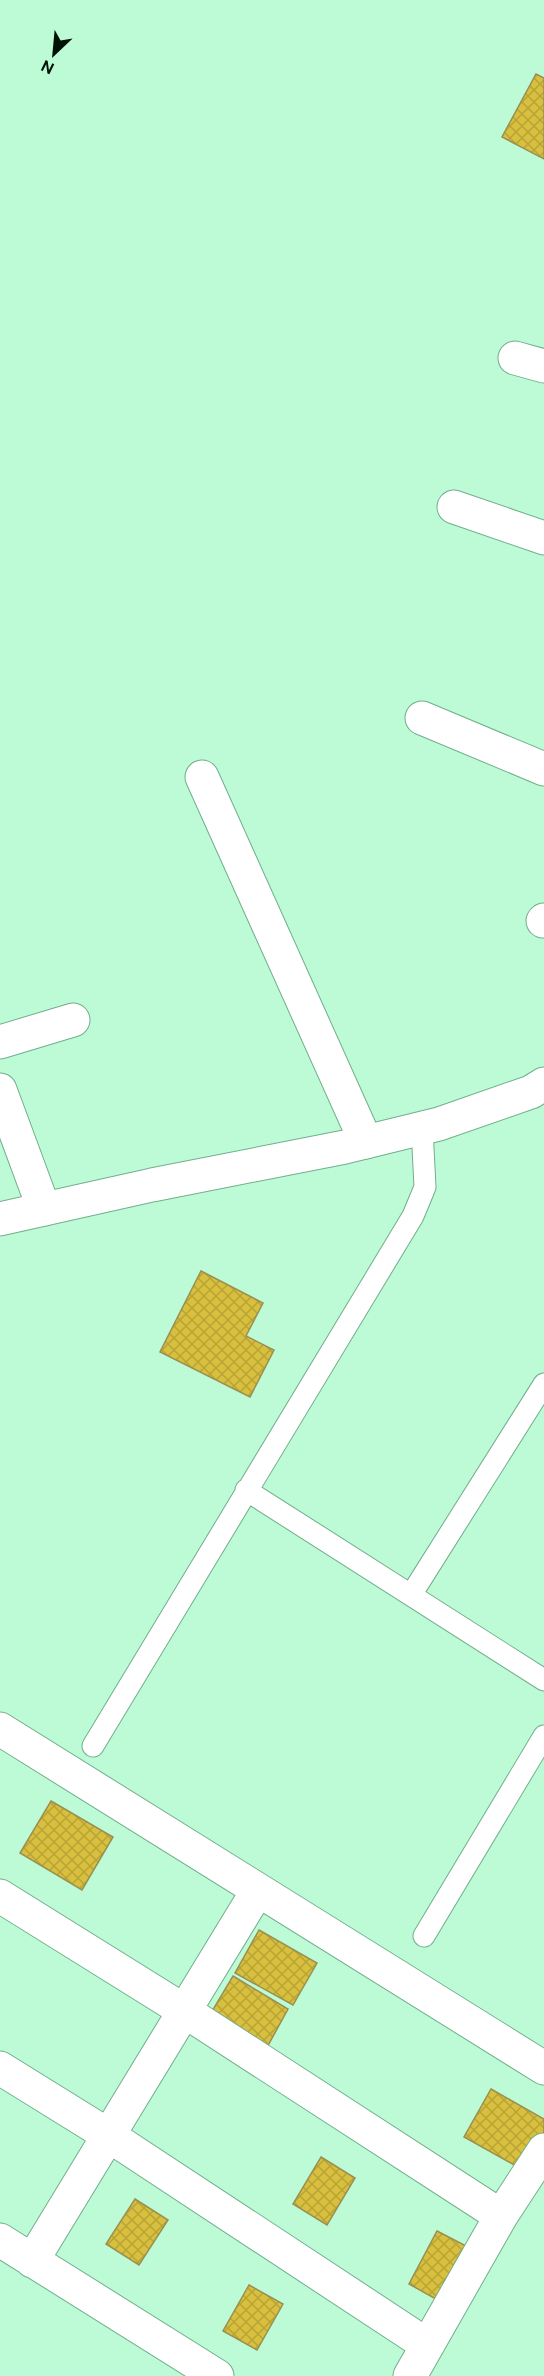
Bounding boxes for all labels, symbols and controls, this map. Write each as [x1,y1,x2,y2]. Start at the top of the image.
north arrow [24,24,84,84]
text: N [38,55,57,79]

